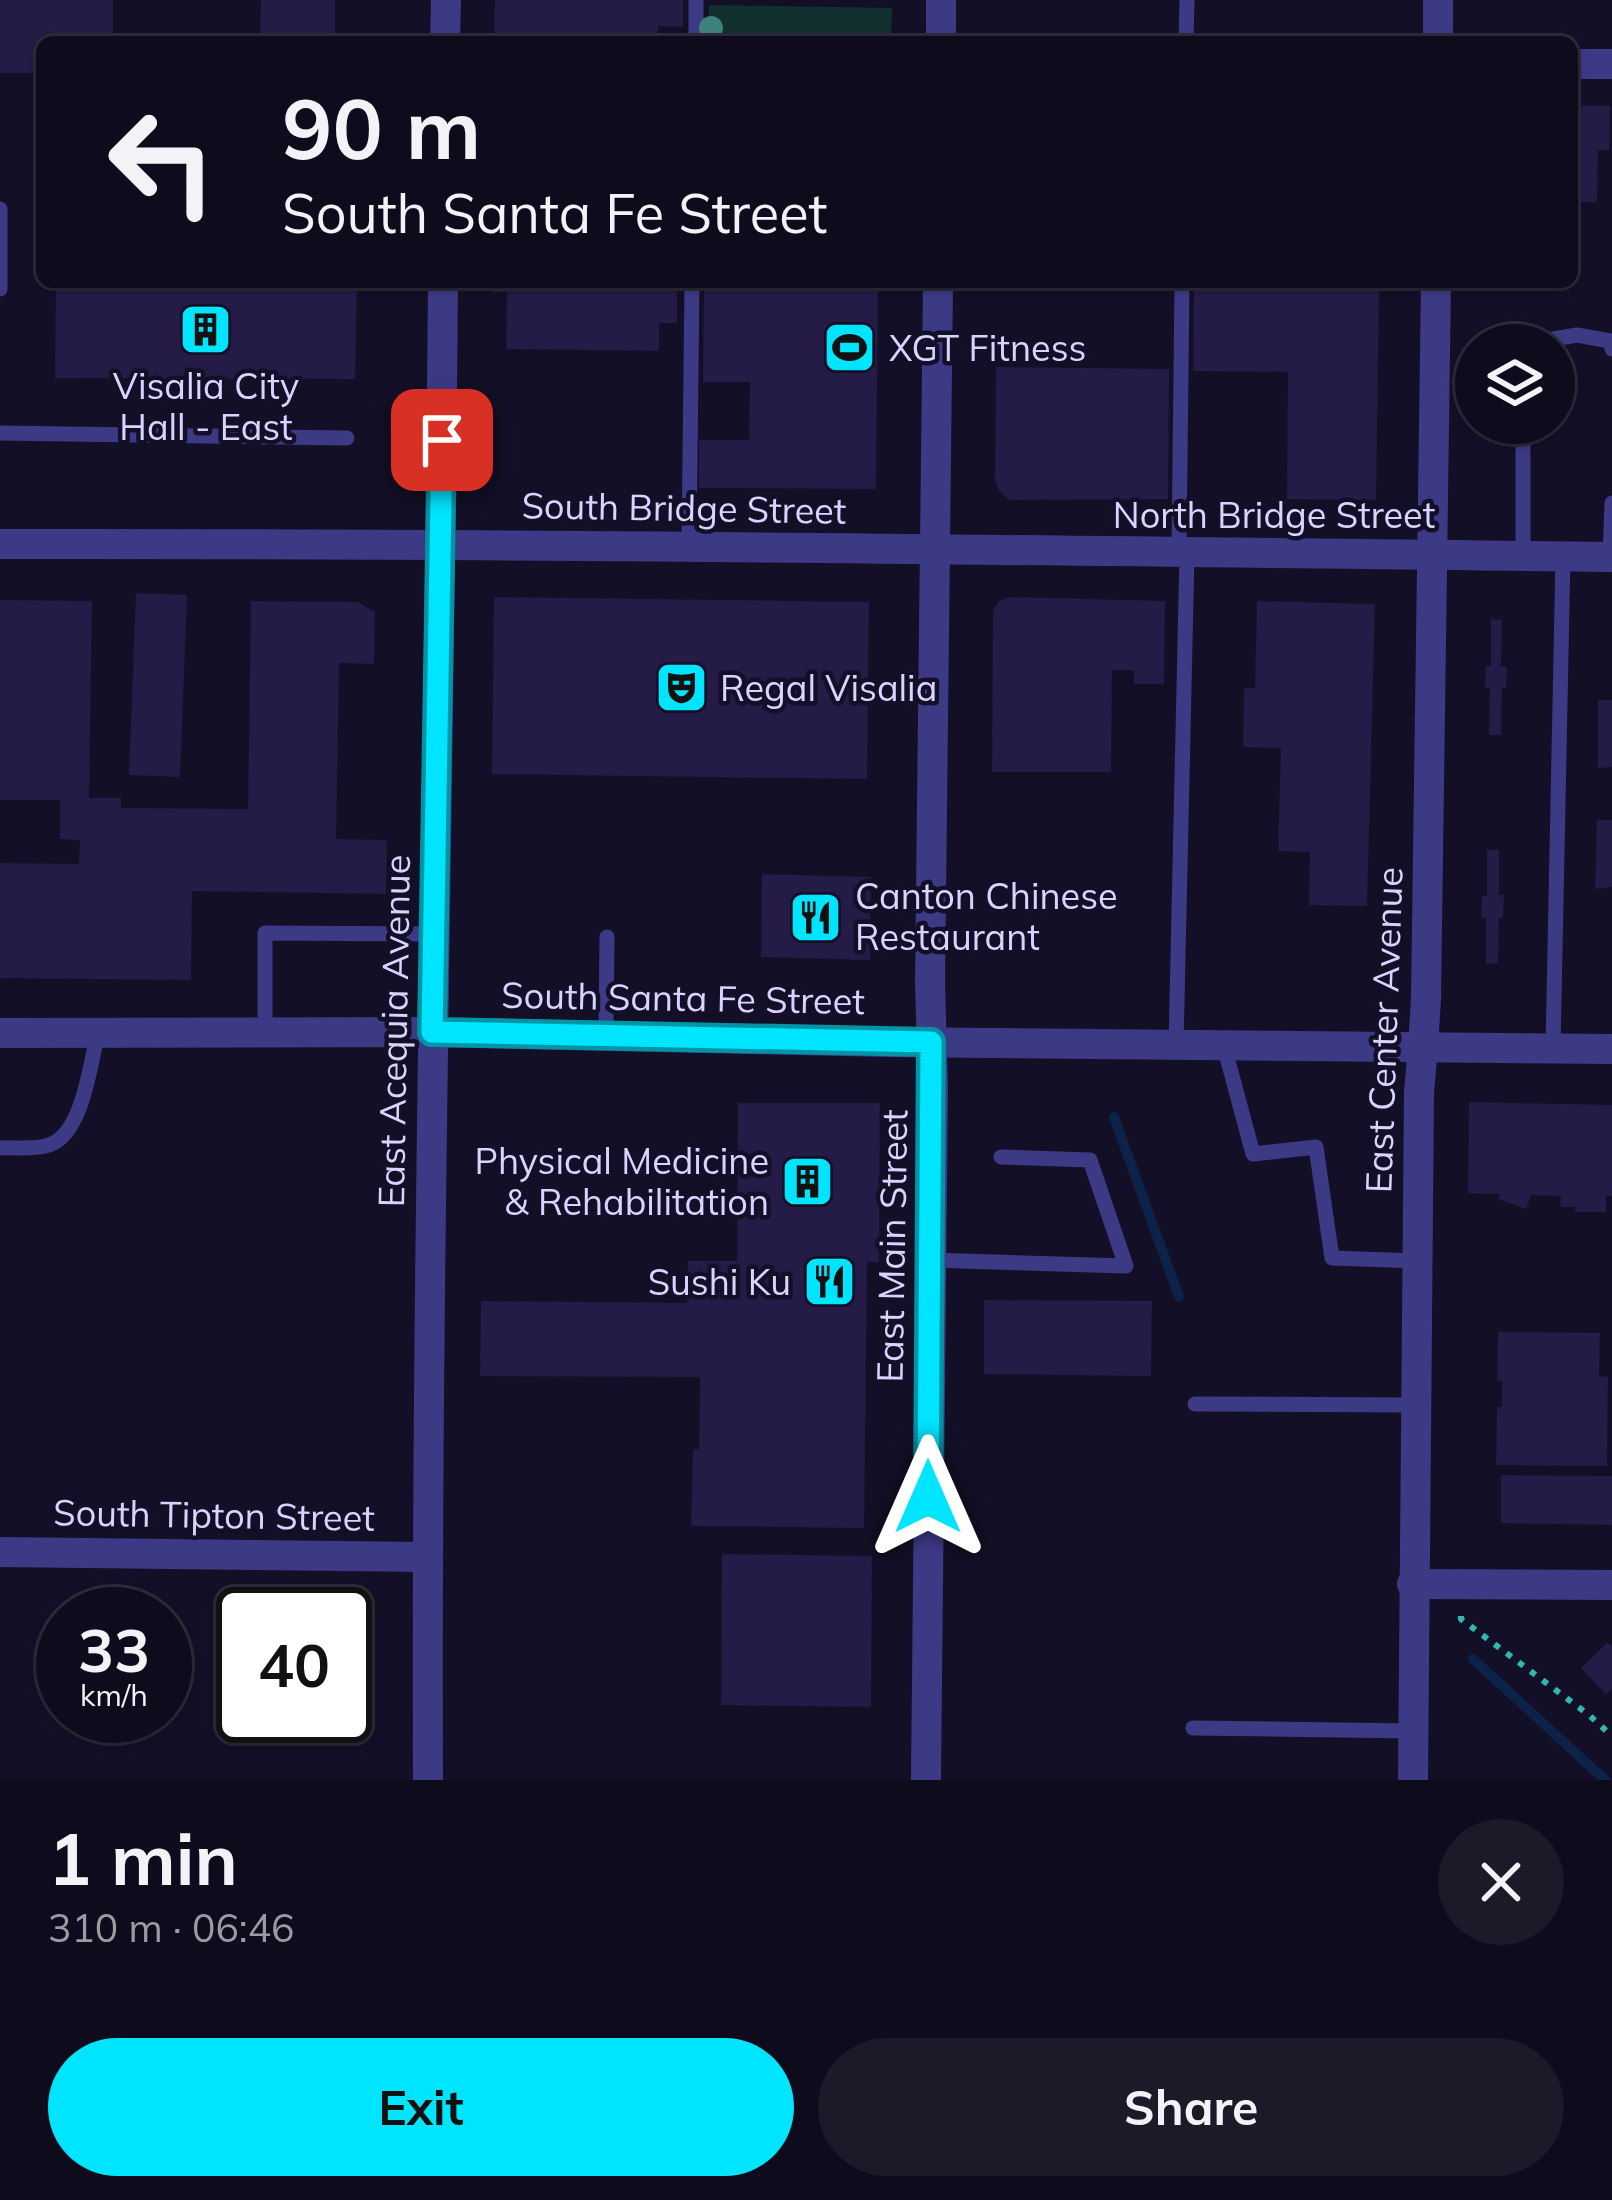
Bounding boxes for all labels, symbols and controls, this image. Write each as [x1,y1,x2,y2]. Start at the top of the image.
text: 90 m [282,75,481,180]
icon: left [84,84,240,240]
text: South Santa Fe Street [282,179,827,247]
building icon: Visalia City Hall - East [178,302,234,358]
sports icon: XGT Fitness [822,320,878,376]
map controls [1455,324,1575,444]
button: layers [1455,324,1575,444]
place label: XGT Fitness [889,325,1086,370]
place label: Visalia City Hall - East [113,363,299,449]
pin [391,389,493,491]
icon: arrive [409,407,475,473]
street label: South Bridge Street [521,482,847,533]
street label: North Bridge Street [1113,492,1435,537]
theatre icon: Regal Visalia [653,660,709,716]
place label: Regal Visalia [720,665,937,710]
street label: East Acequia Avenue [368,854,419,1208]
street label: East Center Avenue [1355,866,1412,1194]
place label: Canton Chinese Restaurant [855,873,1118,959]
restaurant icon: Canton Chinese Restaurant [788,889,844,945]
street label: South Santa Fe Street [501,972,865,1023]
street label: East Main Street [867,1109,916,1383]
place label: Physical Medicine & Rehabilitation [475,1138,769,1224]
building icon: Physical Medicine & Rehabilitation [780,1154,836,1210]
restaurant icon: Sushi Ku [802,1254,858,1310]
place label: Sushi Ku [648,1259,791,1304]
position arrow [865,1434,991,1560]
street label: South Tipton Street [53,1489,375,1540]
speed limit sign: 40 [216,1587,372,1743]
text: 33 [78,1612,150,1687]
text: km/h [80,1676,148,1714]
text: 1 min [48,1813,238,1903]
button: close [1438,1819,1564,1945]
text: 310 m · 06:46 [48,1903,294,1952]
button: Exit [48,2038,794,2176]
button: Share [818,2038,1564,2176]

